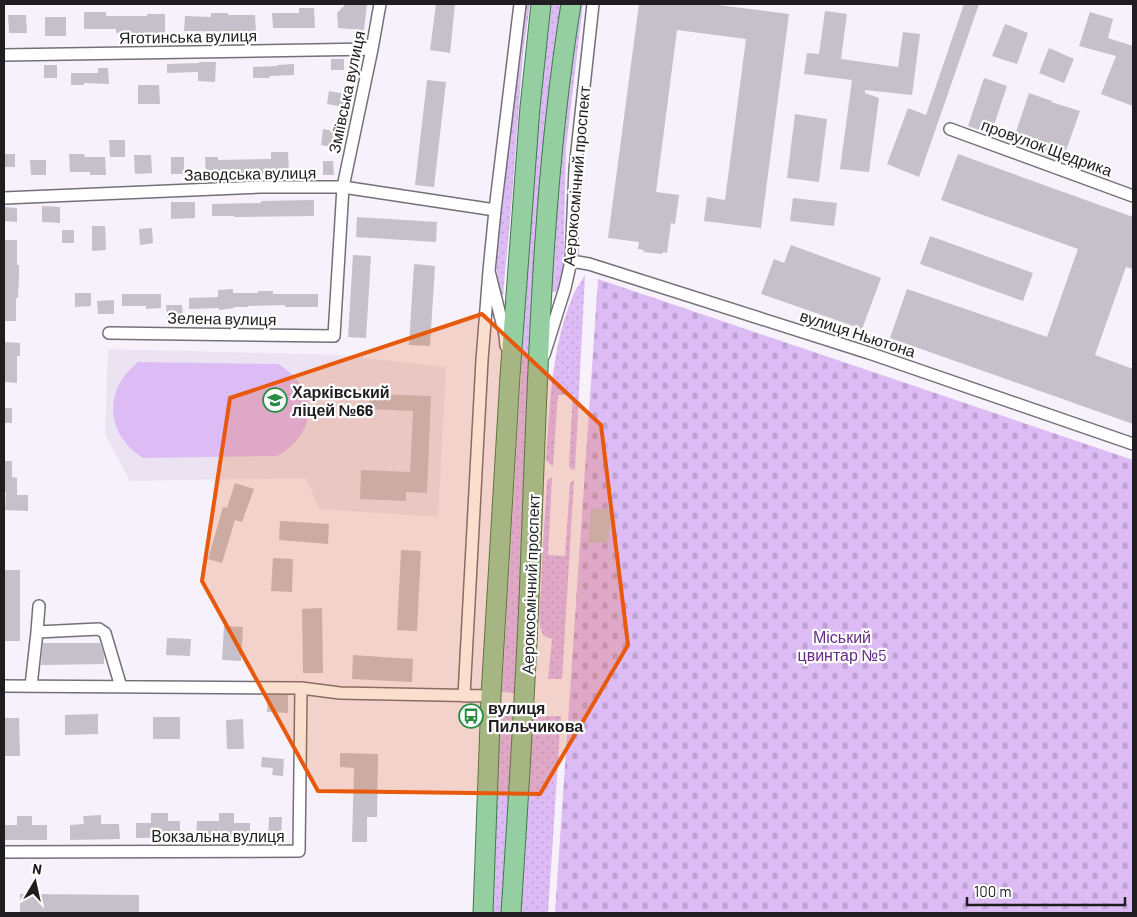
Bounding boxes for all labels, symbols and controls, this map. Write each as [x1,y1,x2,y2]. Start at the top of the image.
street label: Яготинська вулиця [119,25,257,47]
street label: Зміївська вулиця [324,29,368,155]
street label: Аерокосмічний проспект [559,84,593,267]
street label: провулок Щедрика [979,115,1115,180]
street label: Заводська вулиця [184,162,316,184]
street label: вулиця Ньютона [798,305,918,361]
street label: Зелена вулиця [167,308,277,328]
place label: Харківський ліцей №66 [292,382,390,419]
school or university icon: Харківський ліцей №66 [262,387,288,413]
street label: Аерокосмічний проспект [517,493,543,675]
park label: Міський цвинтар №5 [798,627,886,664]
place label: вулиця Пильчикова [488,698,583,735]
bus stop icon: вулиця Пильчикова [458,703,484,729]
street label: Вокзальна вулиця [151,826,285,845]
north arrow [10,857,60,907]
text: N [31,860,43,878]
scale bar [967,874,1124,906]
text: 100 m [974,882,1012,900]

